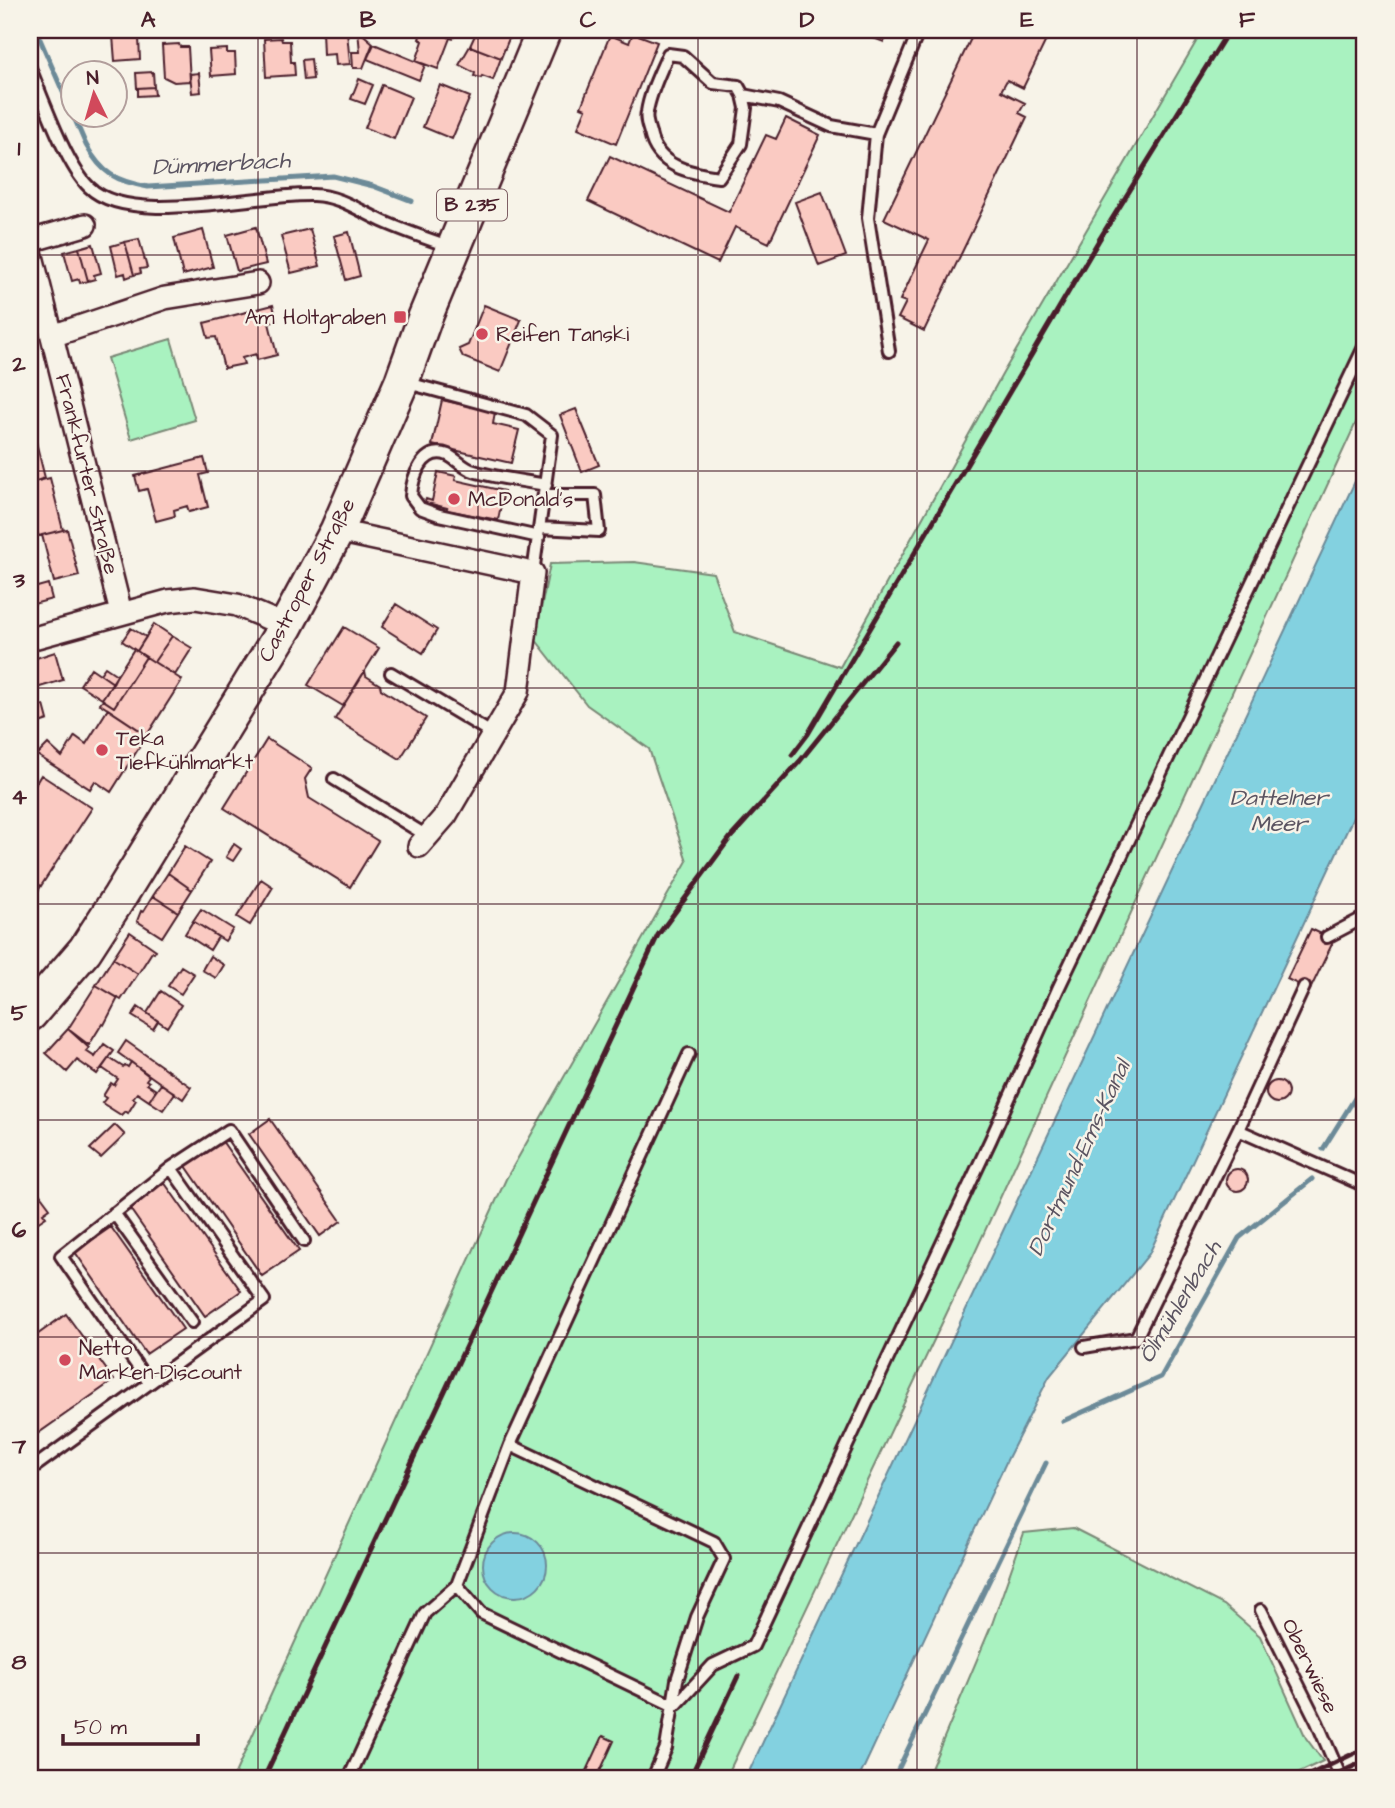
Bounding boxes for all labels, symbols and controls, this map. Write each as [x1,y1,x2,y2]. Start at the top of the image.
text: A [141,4,156,36]
text: B [360,4,377,36]
text: C [580,4,597,36]
text: D [800,4,815,36]
text: E [1020,4,1034,36]
text: F [1239,4,1256,36]
north arrow [60,60,130,130]
text: N [86,65,100,93]
text: 1 [18,132,21,164]
water label: Dümmerbach [151,144,292,184]
road number: B 235 [437,190,507,220]
place label: Am Holtgraben [245,303,386,334]
marker: Am Holtgraben [392,309,408,325]
place label: Reifen Tanski [496,320,629,349]
marker: Reifen Tanski [474,326,490,342]
text: 2 [11,348,26,380]
street label: Frankfurter Straße [48,371,126,577]
place label: McDonald's [468,485,573,514]
marker: McDonald's [446,491,462,507]
street label: Castroper Straße [252,493,363,667]
text: 3 [12,564,25,596]
place label: Teka Tiefkühlmarkt [116,724,254,777]
marker: Teka Tiefkühlmarkt [94,742,110,758]
text: 4 [11,781,27,813]
water label: Dattelner Meer [1230,782,1330,840]
text: 5 [11,997,28,1029]
water label: Dortmund-Ems-Kanal [1020,1052,1140,1261]
text: 6 [12,1214,27,1246]
water label: Ölmühlenbach [1131,1233,1230,1369]
place label: Netto Marken-Discount [79,1334,243,1387]
marker: Netto Marken-Discount [57,1352,73,1368]
text: 7 [11,1430,27,1462]
street label: Oberwiese [1275,1614,1345,1718]
text: 8 [12,1646,27,1678]
scale bar [63,1703,198,1747]
text: 50 m [74,1713,128,1742]

